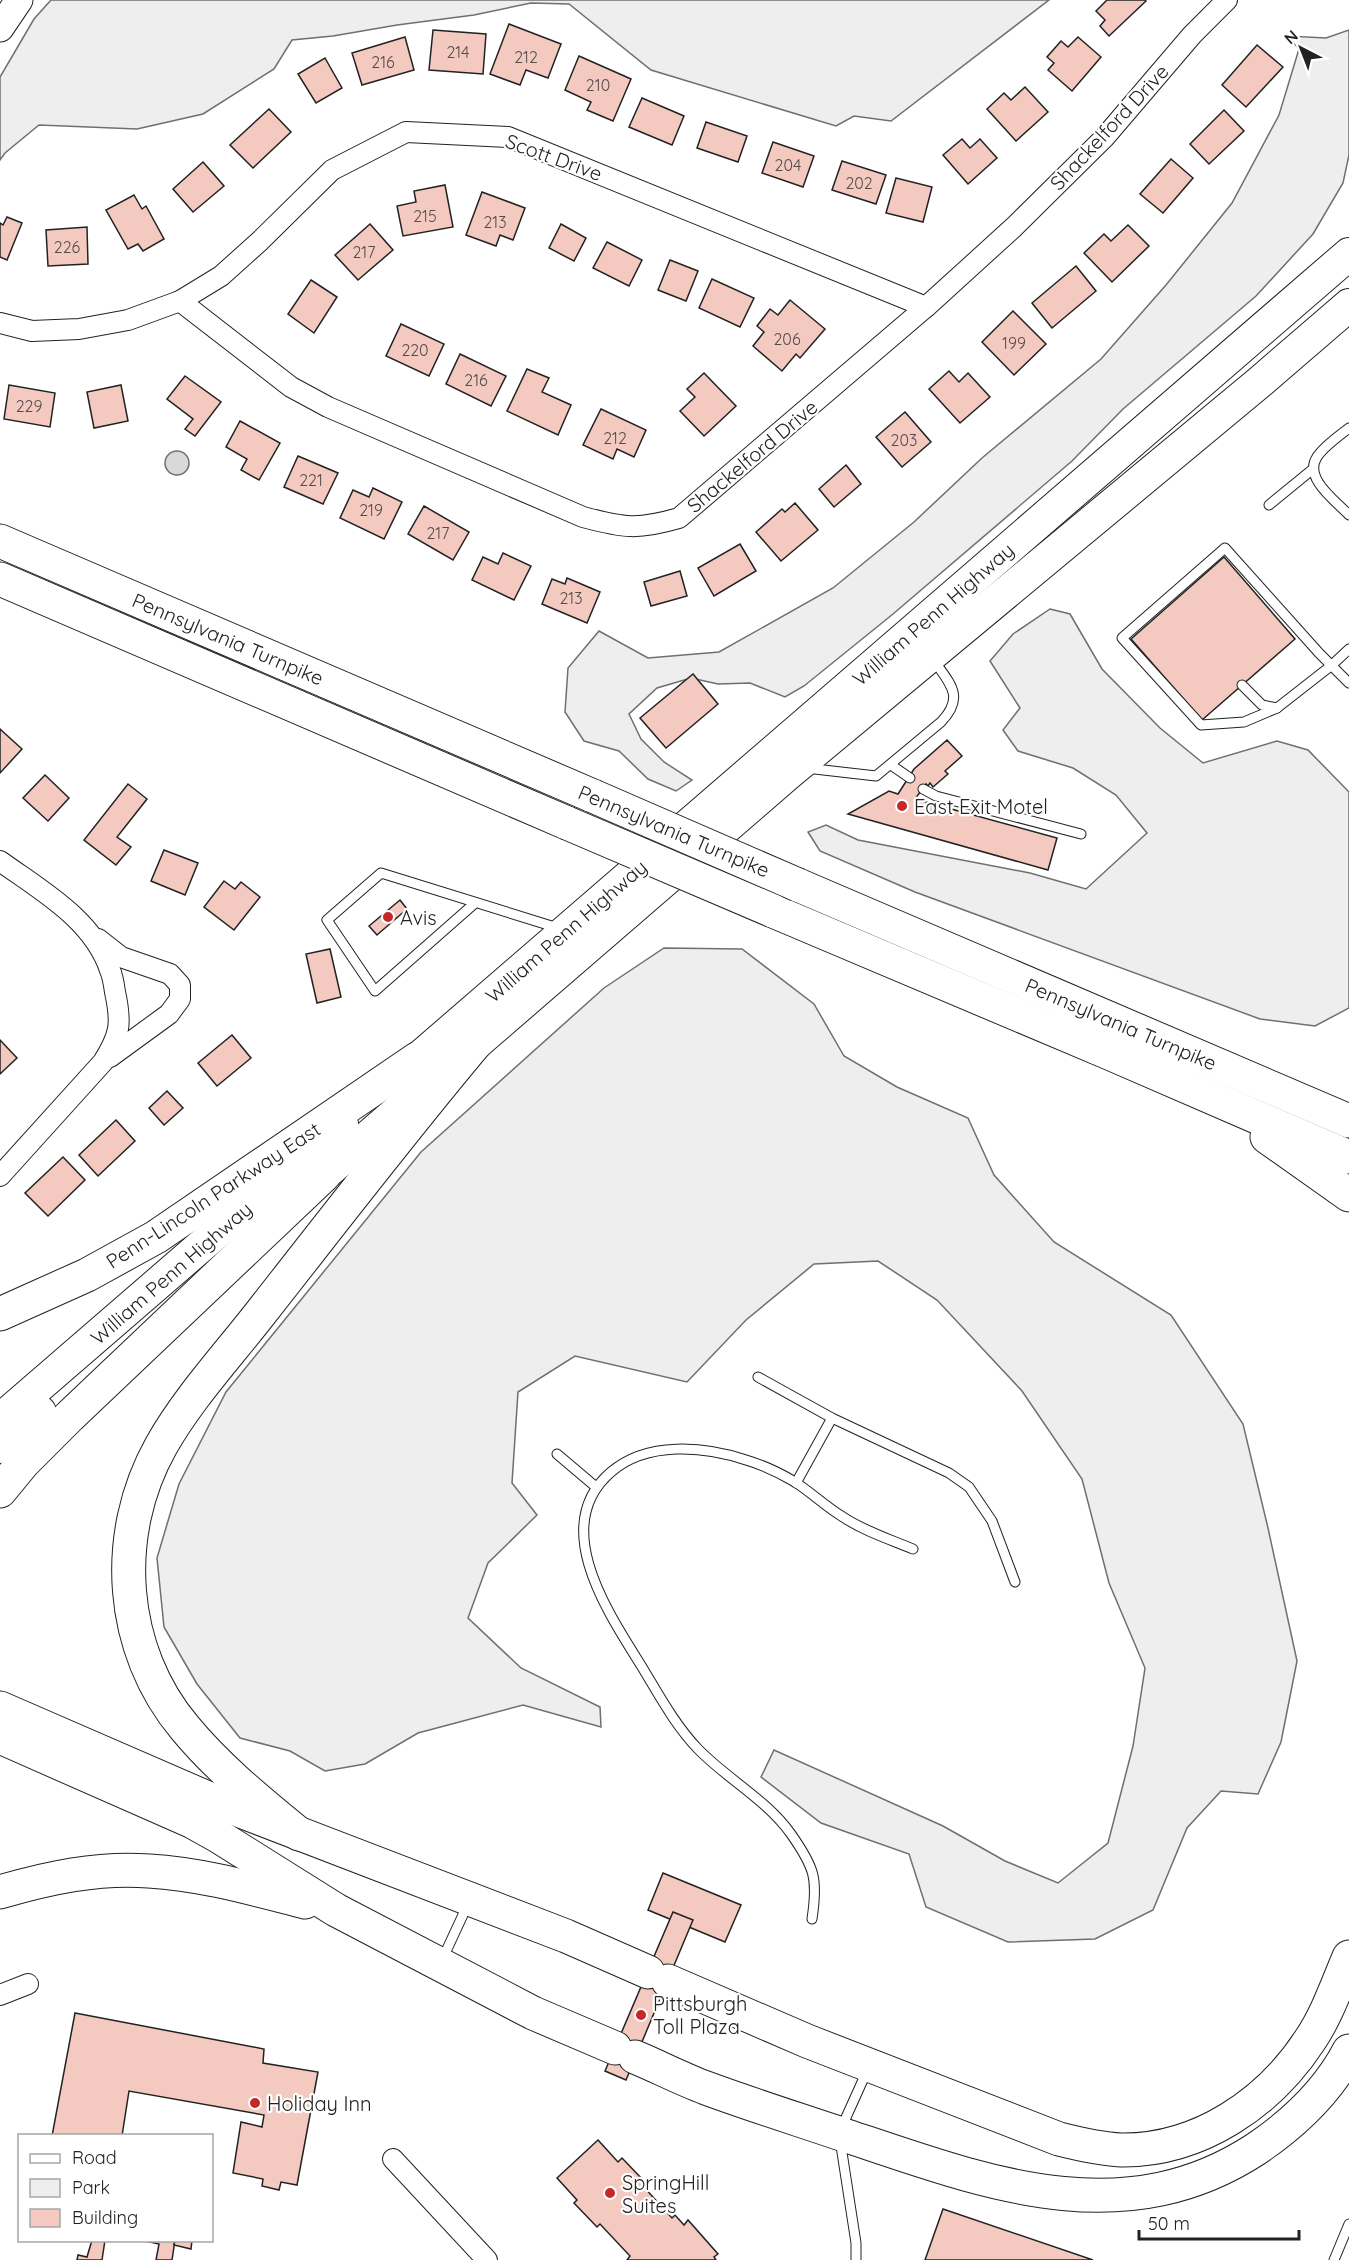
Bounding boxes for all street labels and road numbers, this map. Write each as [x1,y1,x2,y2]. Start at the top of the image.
street label: Shackelford Drive [1044,59,1174,195]
street label: Scott Drive [502,128,606,186]
street label: Shackelford Drive [682,394,822,518]
street label: William Penn Highway [847,537,1019,691]
street label: Pennsylvania Turnpike [129,587,327,691]
street label: Pennsylvania Turnpike [575,779,773,883]
street label: William Penn Highway [480,854,652,1008]
street label: Pennsylvania Turnpike [1022,972,1220,1076]
street label: Penn-Lincoln Parkway East [101,1116,325,1274]
street label: William Penn Highway [85,1196,257,1350]

